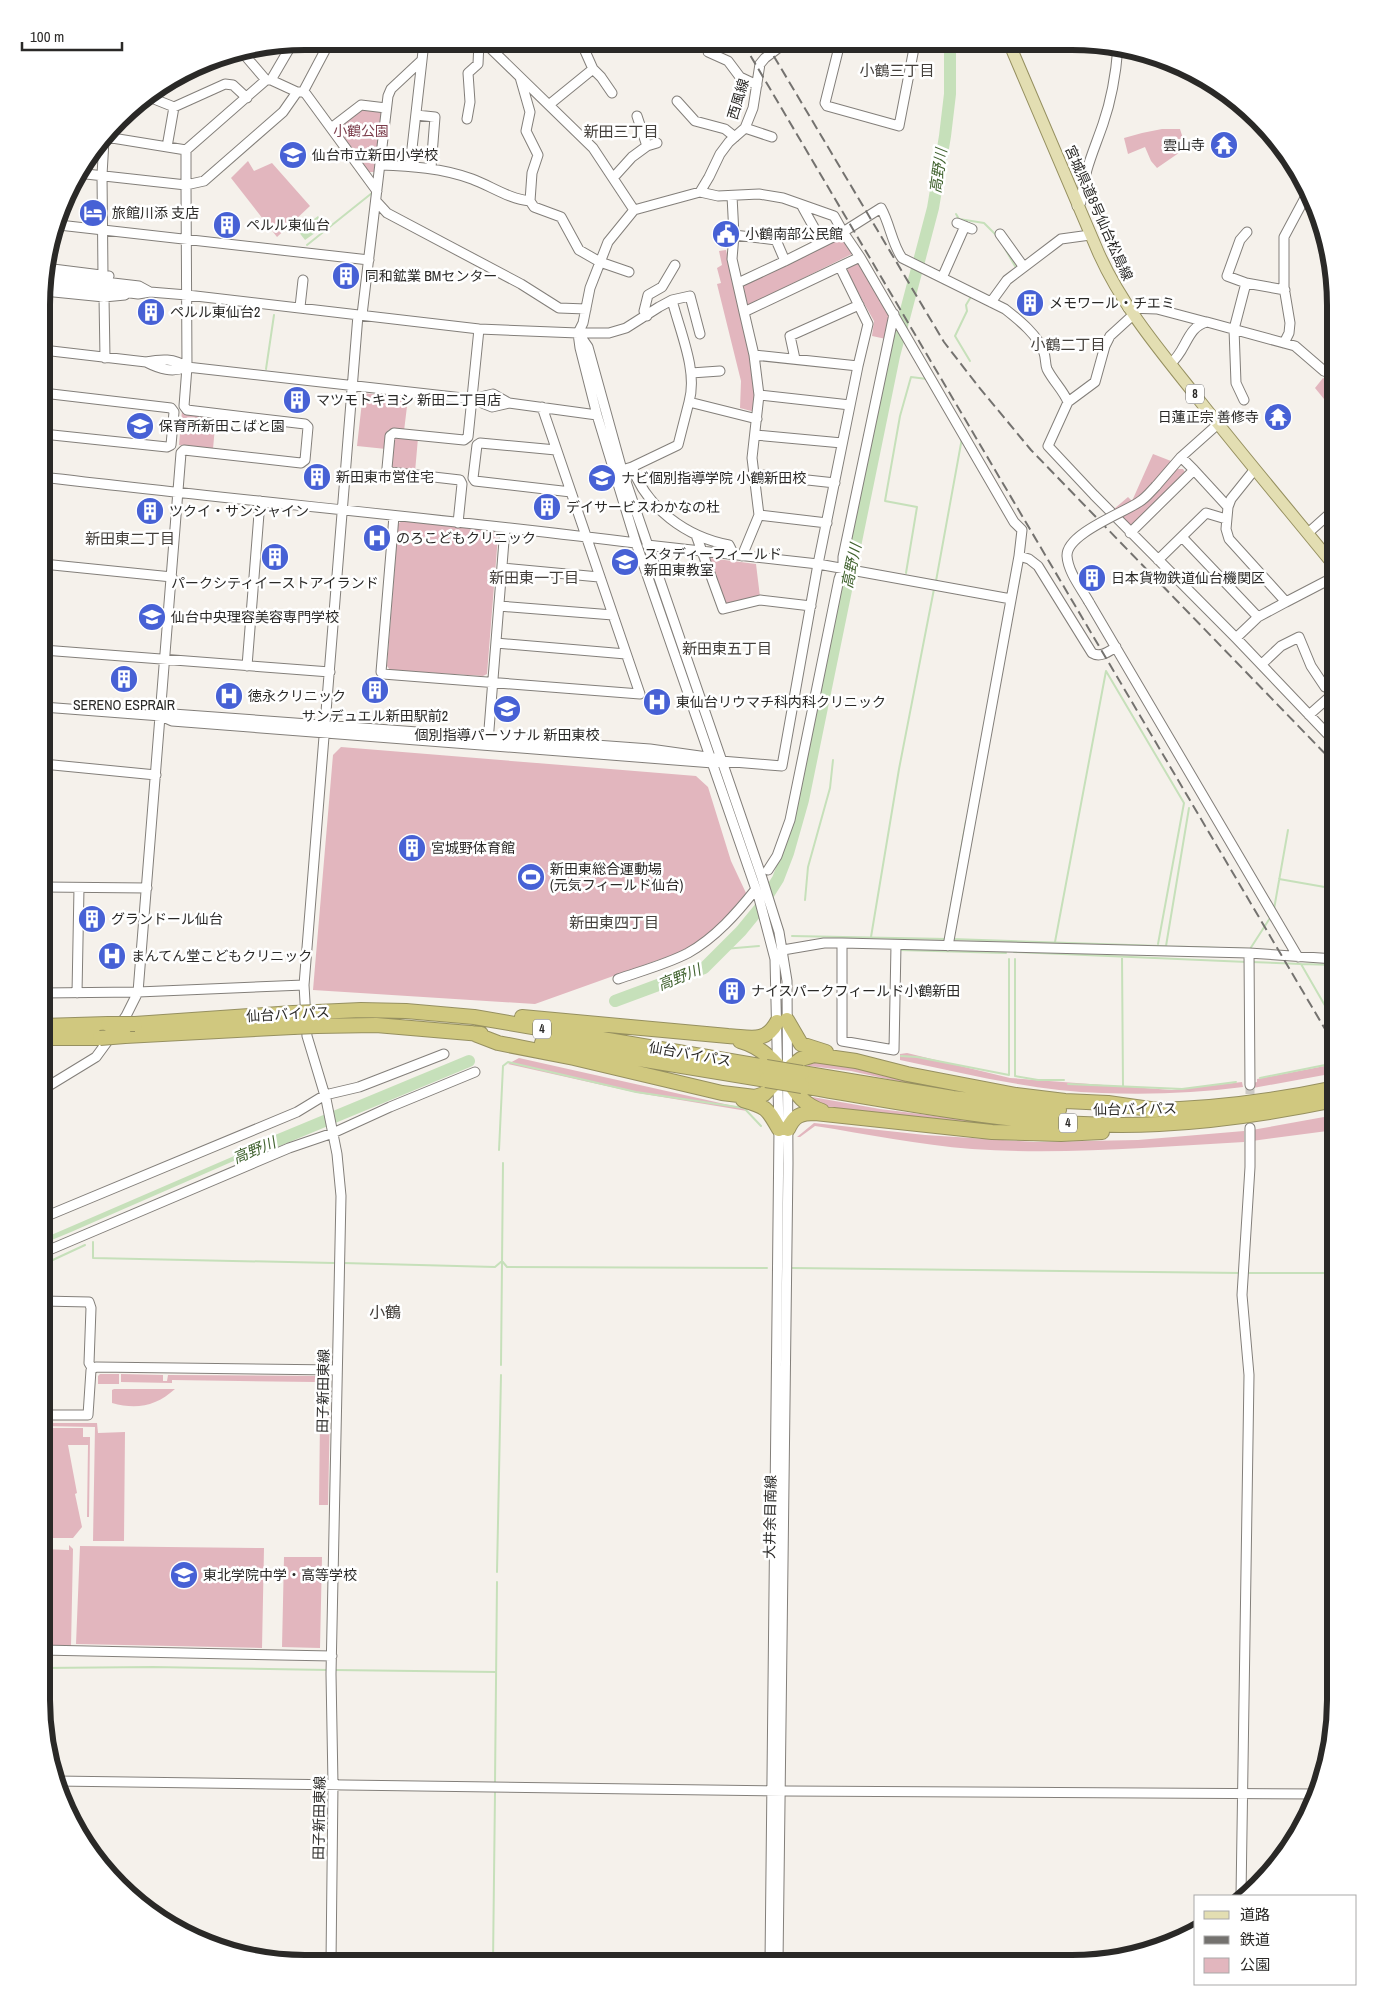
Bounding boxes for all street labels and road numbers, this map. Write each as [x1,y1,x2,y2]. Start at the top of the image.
street label: 西風線 [723,76,753,122]
street label: 宮城県道8号仙台松島線 [1061,142,1137,284]
road number: 8 [1186,384,1204,404]
street label: 仙台バイパス [246,1003,330,1025]
road number: 4 [533,1020,551,1038]
street label: 仙台バイパス [647,1038,733,1070]
street label: 仙台バイパス [1093,1099,1177,1119]
road number: 4 [1059,1114,1077,1132]
street label: 田子新田東線 [313,1349,333,1433]
street label: 大井余目南線 [760,1475,780,1559]
street label: 田子新田東線 [309,1776,329,1860]

